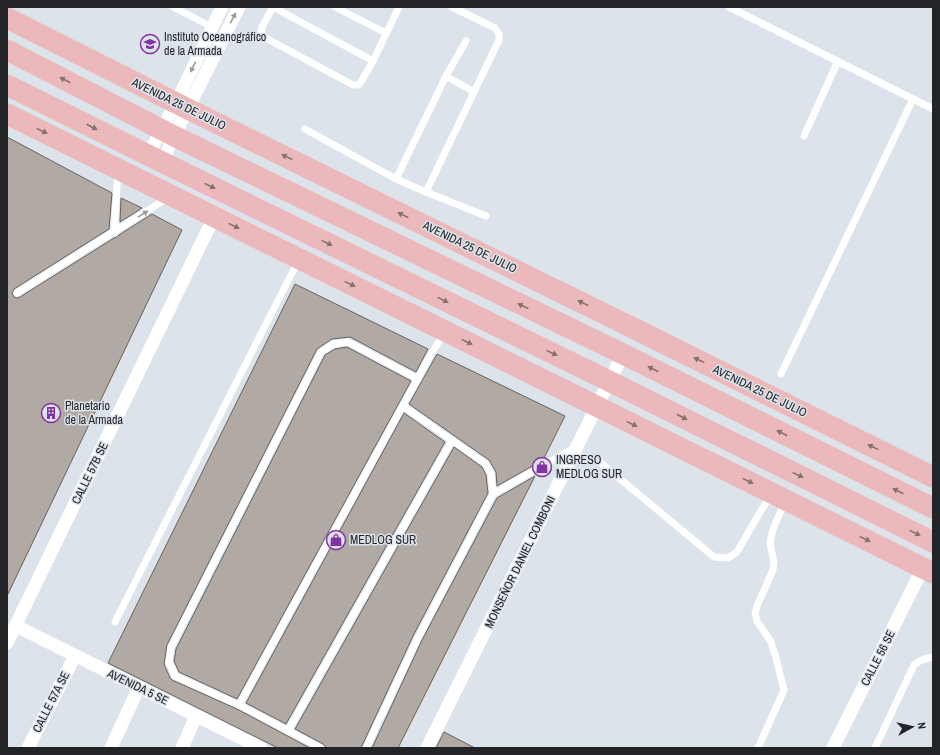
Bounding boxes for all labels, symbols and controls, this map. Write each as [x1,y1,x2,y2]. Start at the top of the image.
one-way arrow [230,13,236,24]
place label: Instituto Oceanográfico de la Armada [164,29,266,59]
school or university icon: Instituto Oceanográfico de la Armada [139,33,161,55]
one-way arrow [190,62,196,73]
street label: AVENIDA 25 DE JULIO [128,74,229,134]
one-way arrow [59,77,70,83]
one-way arrow [86,124,98,130]
one-way arrow [36,128,48,134]
one-way arrow [281,154,292,160]
one-way arrow [204,183,216,189]
one-way arrow [138,210,148,218]
one-way arrow [398,212,409,218]
street label: AVENIDA 25 DE JULIO [419,217,520,277]
one-way arrow [228,223,239,229]
one-way arrow [321,240,332,246]
one-way arrow [344,281,356,287]
one-way arrow [438,297,449,303]
one-way arrow [577,300,589,306]
one-way arrow [518,303,529,309]
one-way arrow [461,339,472,345]
one-way arrow [546,350,558,356]
one-way arrow [694,357,705,364]
street label: AVENIDA 25 DE JULIO [709,361,810,421]
one-way arrow [647,366,659,372]
place label: Planetario de la Armada [65,398,124,428]
building icon: Planetario de la Armada [40,402,62,424]
one-way arrow [676,414,688,420]
one-way arrow [626,421,637,427]
one-way arrow [776,430,788,436]
street label: CALLE 57B SE [68,439,112,507]
one-way arrow [867,444,879,450]
place label: INGRESO MEDLOG SUR [556,452,622,482]
shop icon: INGRESO MEDLOG SUR [531,456,553,478]
one-way arrow [792,472,804,478]
one-way arrow [743,478,754,484]
one-way arrow [892,488,904,494]
street label: MONSEÑOR DANIEL COMBONI [481,493,559,631]
shop icon: MEDLOG SUR [325,529,347,551]
one-way arrow [909,530,920,536]
place label: MEDLOG SUR [350,532,416,548]
one-way arrow [859,536,871,542]
street label: CALLE 56 SE [857,627,899,689]
street label: AVENIDA 5 SE [104,665,171,709]
street label: CALLE 57A SE [29,669,73,735]
north arrow [892,707,932,747]
text: N [915,721,929,730]

